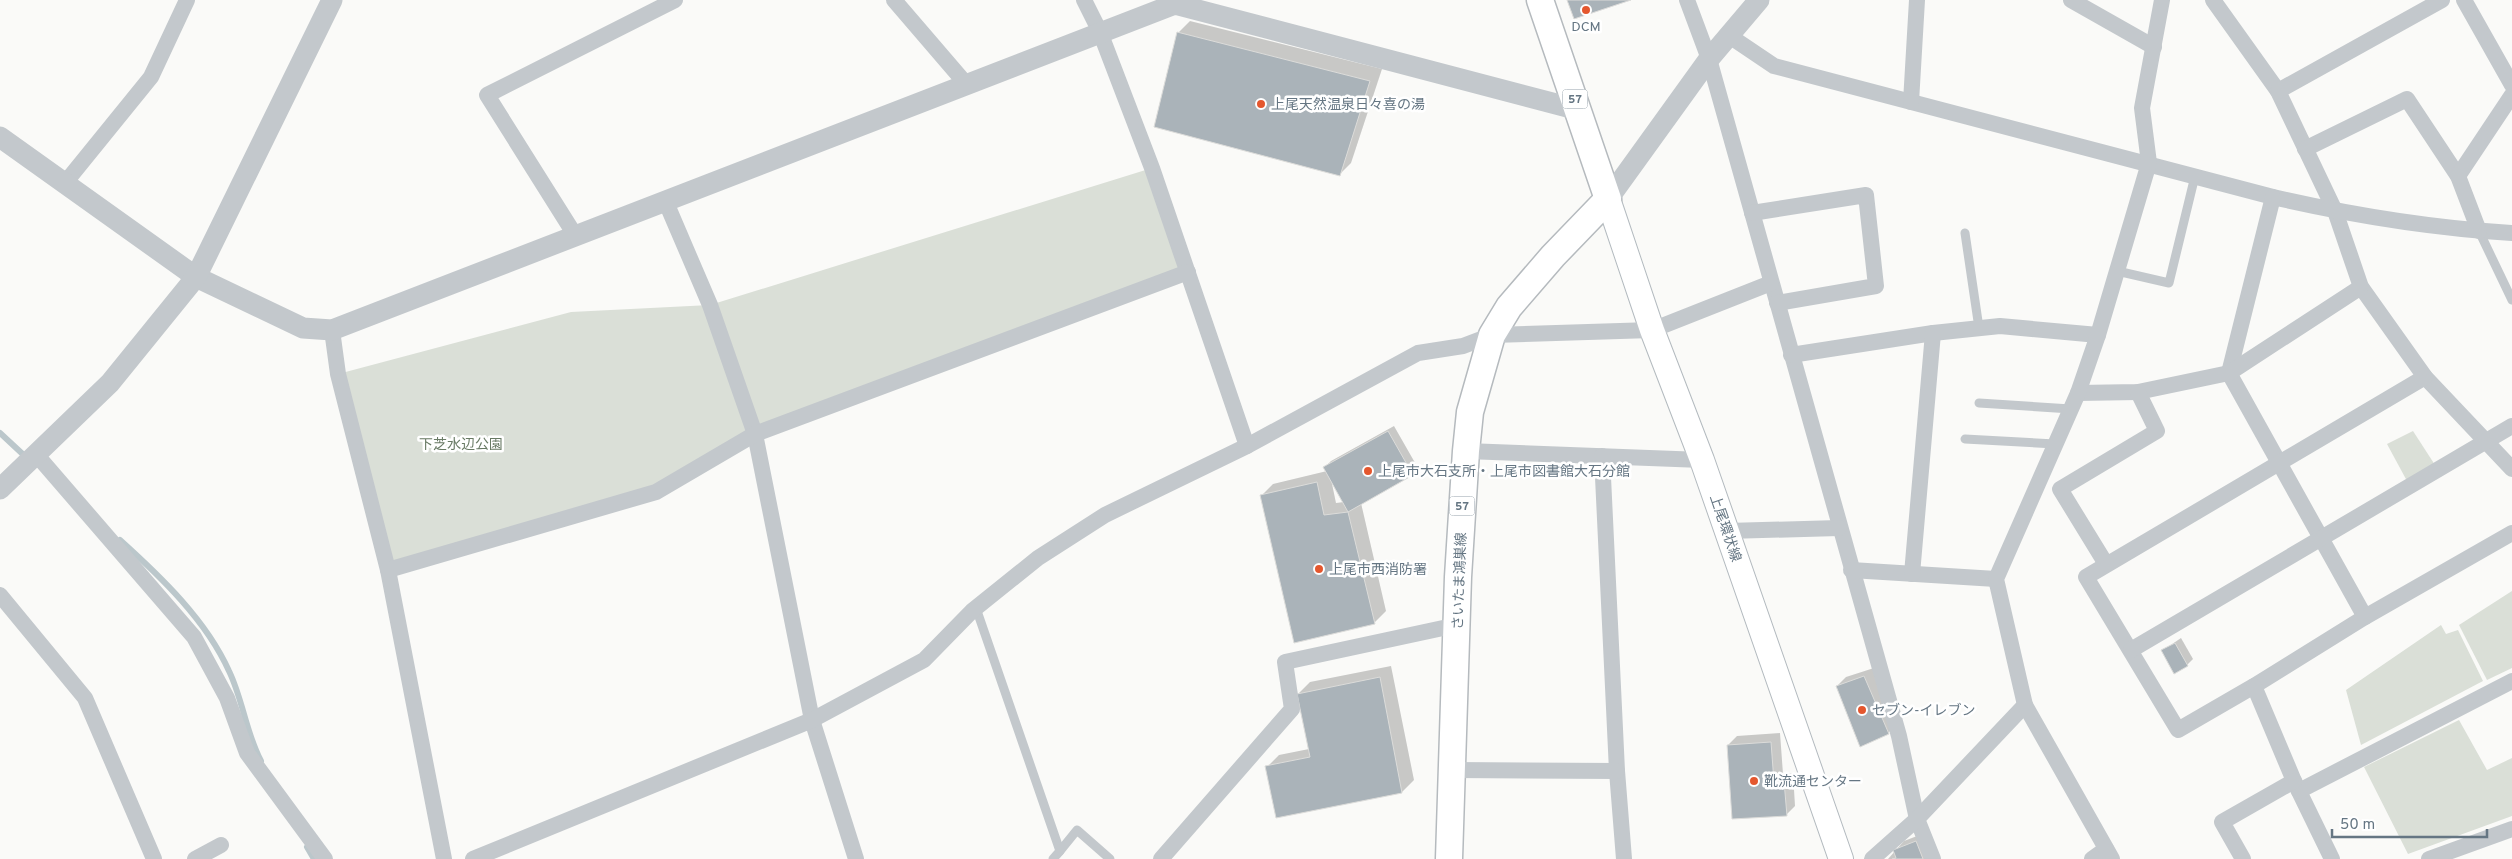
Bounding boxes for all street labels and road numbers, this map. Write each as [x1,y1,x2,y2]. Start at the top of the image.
road number: 57 [1562,90,1588,108]
street label: 上尾環状線 [1705,492,1745,564]
road number: 57 [1450,496,1474,516]
street label: さいたま鴻巣線 [1450,532,1471,630]

